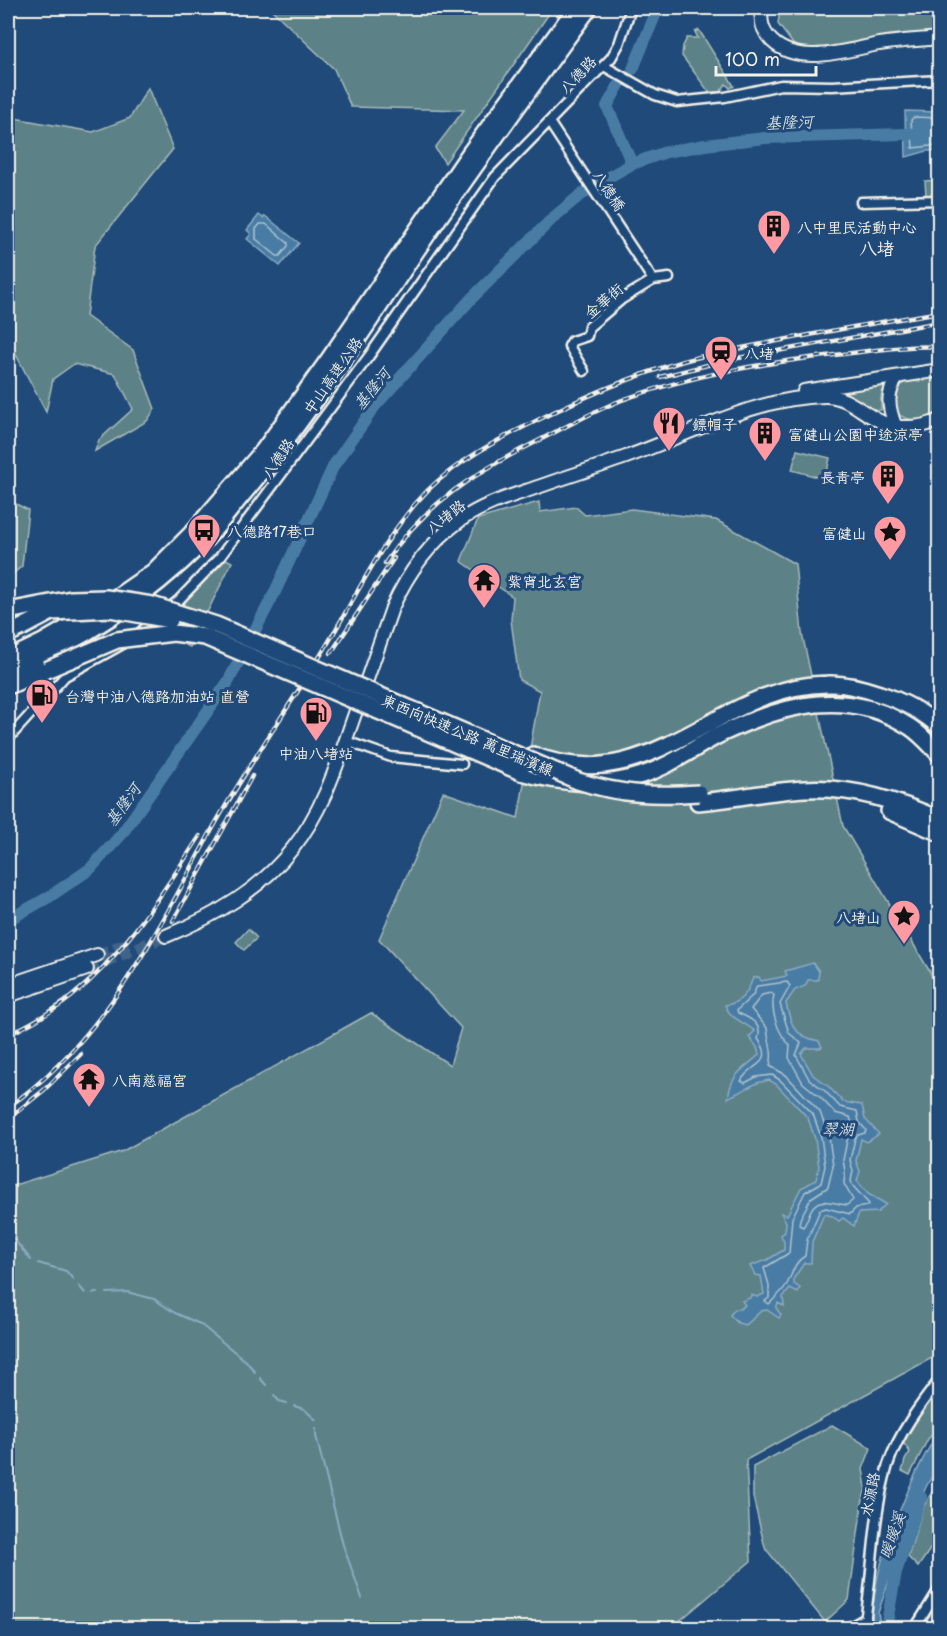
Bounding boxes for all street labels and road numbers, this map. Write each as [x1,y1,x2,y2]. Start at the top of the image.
street label: 八德路 [553,50,601,98]
street label: 八德橋 [588,165,632,215]
street label: 金華街 [578,277,628,323]
street label: 中山高速公路 [297,332,367,418]
street label: 八德路 [255,433,299,483]
street label: 八堵路 [420,493,470,539]
street label: 東西向快速公路 萬里瑞濱線 [378,687,558,781]
street label: 水源路 [853,1470,885,1518]

